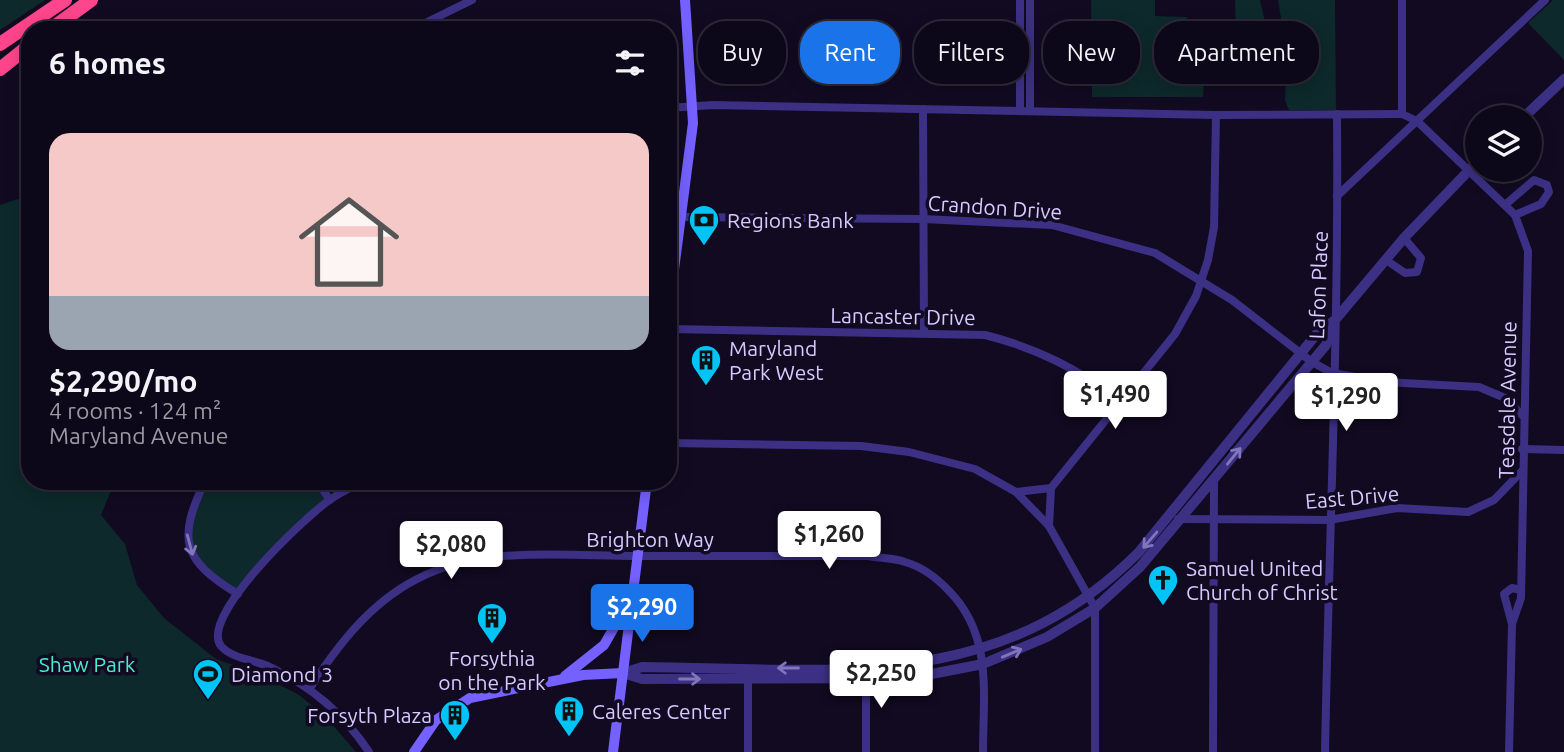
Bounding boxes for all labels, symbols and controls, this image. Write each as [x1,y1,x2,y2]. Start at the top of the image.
chip: Buy [698,21,786,84]
chip: Rent [800,21,900,84]
chip: Filters [914,21,1029,84]
chip: New [1043,21,1140,84]
chip: Apartment [1154,21,1319,84]
icon: filters [611,44,649,82]
text: 6 homes [49,46,166,80]
map controls [1465,105,1542,182]
button: layers [1465,105,1542,182]
icon: home [286,179,412,305]
street label: Crandon Drive [927,190,1063,224]
bank icon: Regions Bank [687,203,721,247]
place label: Regions Bank [727,208,854,232]
street label: Lafon Place [1304,230,1332,340]
street label: Lancaster Drive [830,303,976,329]
street label: Teasdale Avenue [1494,321,1520,479]
place label: Maryland Park West [729,336,824,384]
building icon: Maryland Park West [689,343,723,387]
text: $2,290/mo [49,364,198,398]
pin: $1,490 [1058,372,1172,431]
pin: $1,290 [1289,374,1403,433]
text: $1,490 [1080,381,1150,406]
text: $1,290 [1311,383,1381,408]
text: 4 rooms · 124 m² [49,398,221,423]
text: Maryland Avenue [49,423,228,448]
one-way arrow [1226,447,1242,465]
street label: East Drive [1304,481,1400,513]
pin: $1,260 [772,512,886,571]
text: $1,260 [794,521,864,546]
pin: $2,080 [394,522,508,581]
street label: Brighton Way [586,527,714,551]
text: $2,080 [416,531,486,556]
one-way arrow [1142,531,1158,549]
one-way arrow [184,534,197,556]
place label: Samuel United Church of Christ [1186,556,1338,604]
church icon: Samuel United Church of Christ [1146,563,1180,607]
pin: $2,290 [585,584,699,644]
text: $2,290 [607,594,677,619]
building icon: Forsythia on the Park [475,601,509,645]
place label: Forsythia on the Park [438,646,546,694]
one-way arrow [1001,646,1022,659]
pin: $2,250 [824,650,938,710]
park label: Shaw Park [39,652,136,676]
sports icon: Diamond 3 [191,657,225,701]
text: $2,250 [846,660,916,685]
one-way arrow [777,661,800,675]
place label: Diamond 3 [231,662,333,686]
one-way arrow [678,672,701,685]
building icon: Caleres Center [552,694,586,738]
building icon: Forsyth Plaza [438,698,472,742]
place label: Caleres Center [592,699,730,723]
place label: Forsyth Plaza [307,703,432,727]

